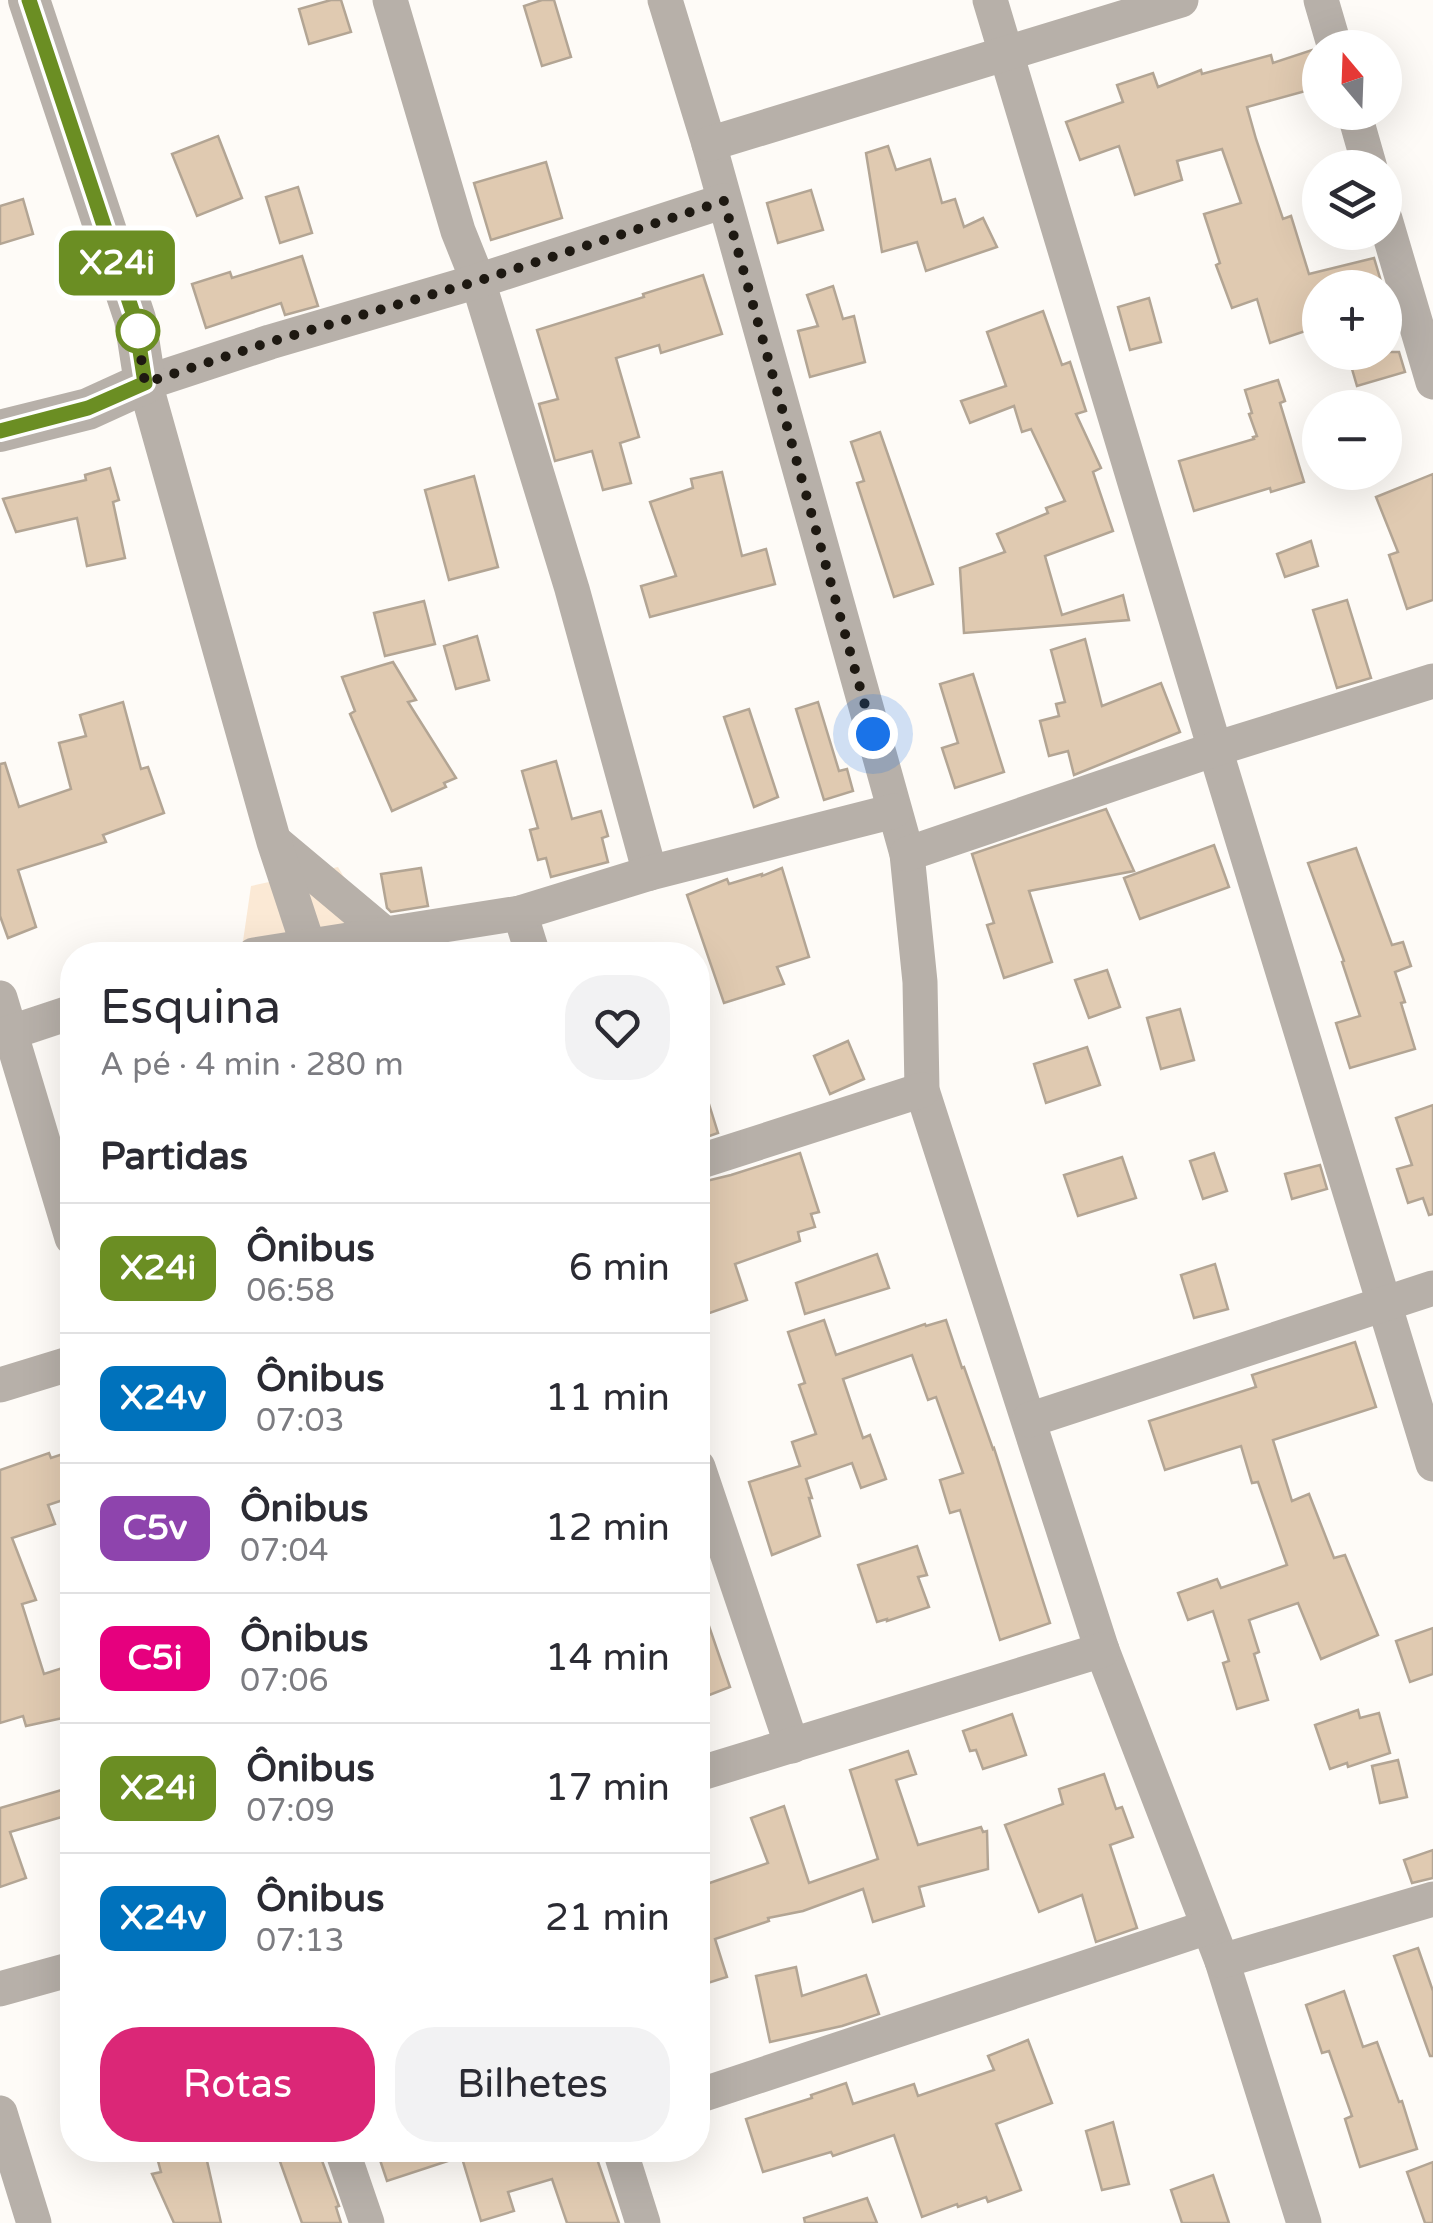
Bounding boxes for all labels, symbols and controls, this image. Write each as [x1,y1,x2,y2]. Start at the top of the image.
north arrow [1302,30,1402,130]
map controls [1302,30,1402,490]
button: layers [1302,150,1402,250]
line badge: X24i [47,230,187,296]
text: X24i [79,242,155,284]
button: + [1302,270,1402,370]
unlabelled marker [117,310,159,352]
button: − [1302,390,1402,490]
your location [848,709,898,759]
button: heart [565,975,670,1080]
text: Esquina [100,979,281,1037]
text: A pé · 4 min · 280 m [100,1046,404,1084]
text: Partidas [100,1134,248,1180]
text: Ônibus [246,1226,375,1272]
text: 6 min [569,1245,670,1291]
text: X24i [120,1247,196,1289]
text: 06:58 [246,1272,335,1310]
text: Ônibus [256,1356,384,1402]
text: 11 min [545,1375,670,1421]
text: X24v [120,1377,206,1419]
text: 07:03 [256,1402,345,1440]
text: Ônibus [240,1486,368,1532]
text: 12 min [545,1505,670,1551]
text: C5v [123,1507,187,1549]
text: 07:04 [240,1532,329,1570]
text: Ônibus [240,1616,368,1662]
text: 14 min [545,1635,670,1681]
text: C5i [127,1637,183,1679]
text: 07:06 [240,1662,329,1700]
text: Ônibus [246,1746,375,1792]
text: 17 min [545,1765,670,1811]
text: X24i [120,1767,196,1809]
text: 07:09 [246,1792,335,1830]
text: Ônibus [256,1876,384,1922]
text: 21 min [545,1895,670,1941]
text: X24v [120,1897,206,1939]
text: 07:13 [256,1922,345,1960]
button: Rotas [100,2027,375,2142]
button: Bilhetes [395,2027,670,2142]

